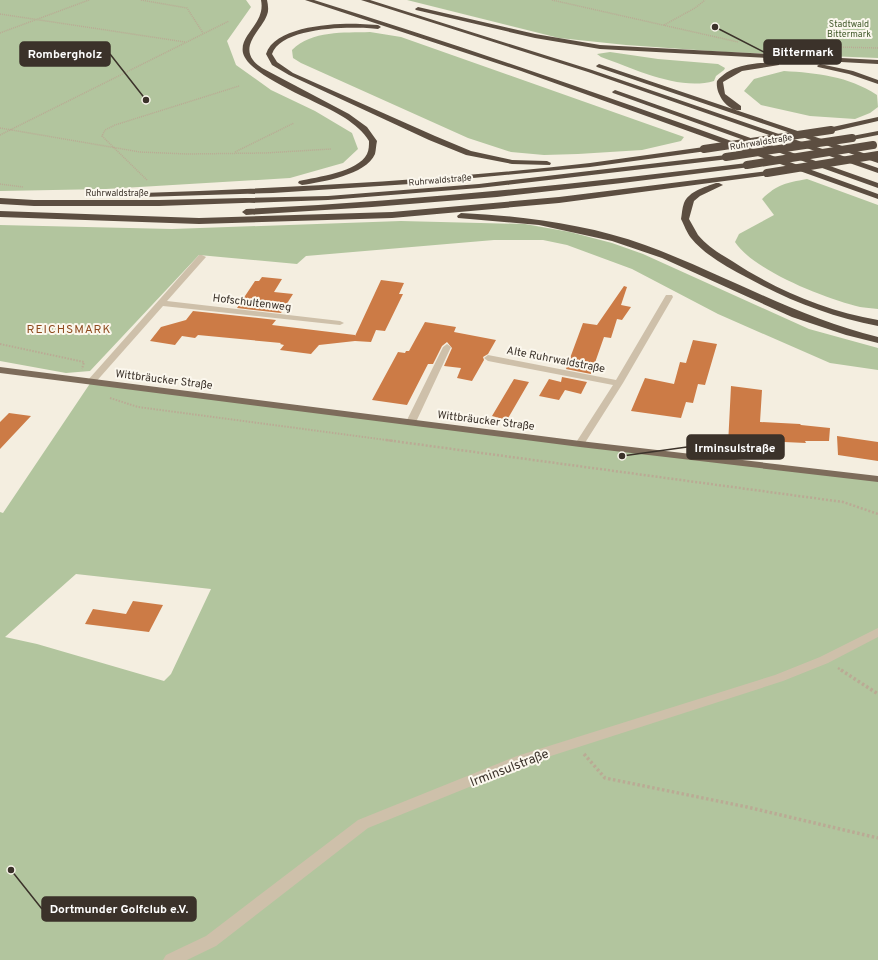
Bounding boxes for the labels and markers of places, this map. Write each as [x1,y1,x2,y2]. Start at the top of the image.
callout: Bittermark [764,40,841,64]
callout: Rombergholz [20,42,110,66]
callout: Irminsulstraße [687,435,784,459]
callout: Dortmunder Golfclub e.V. [42,897,196,921]

